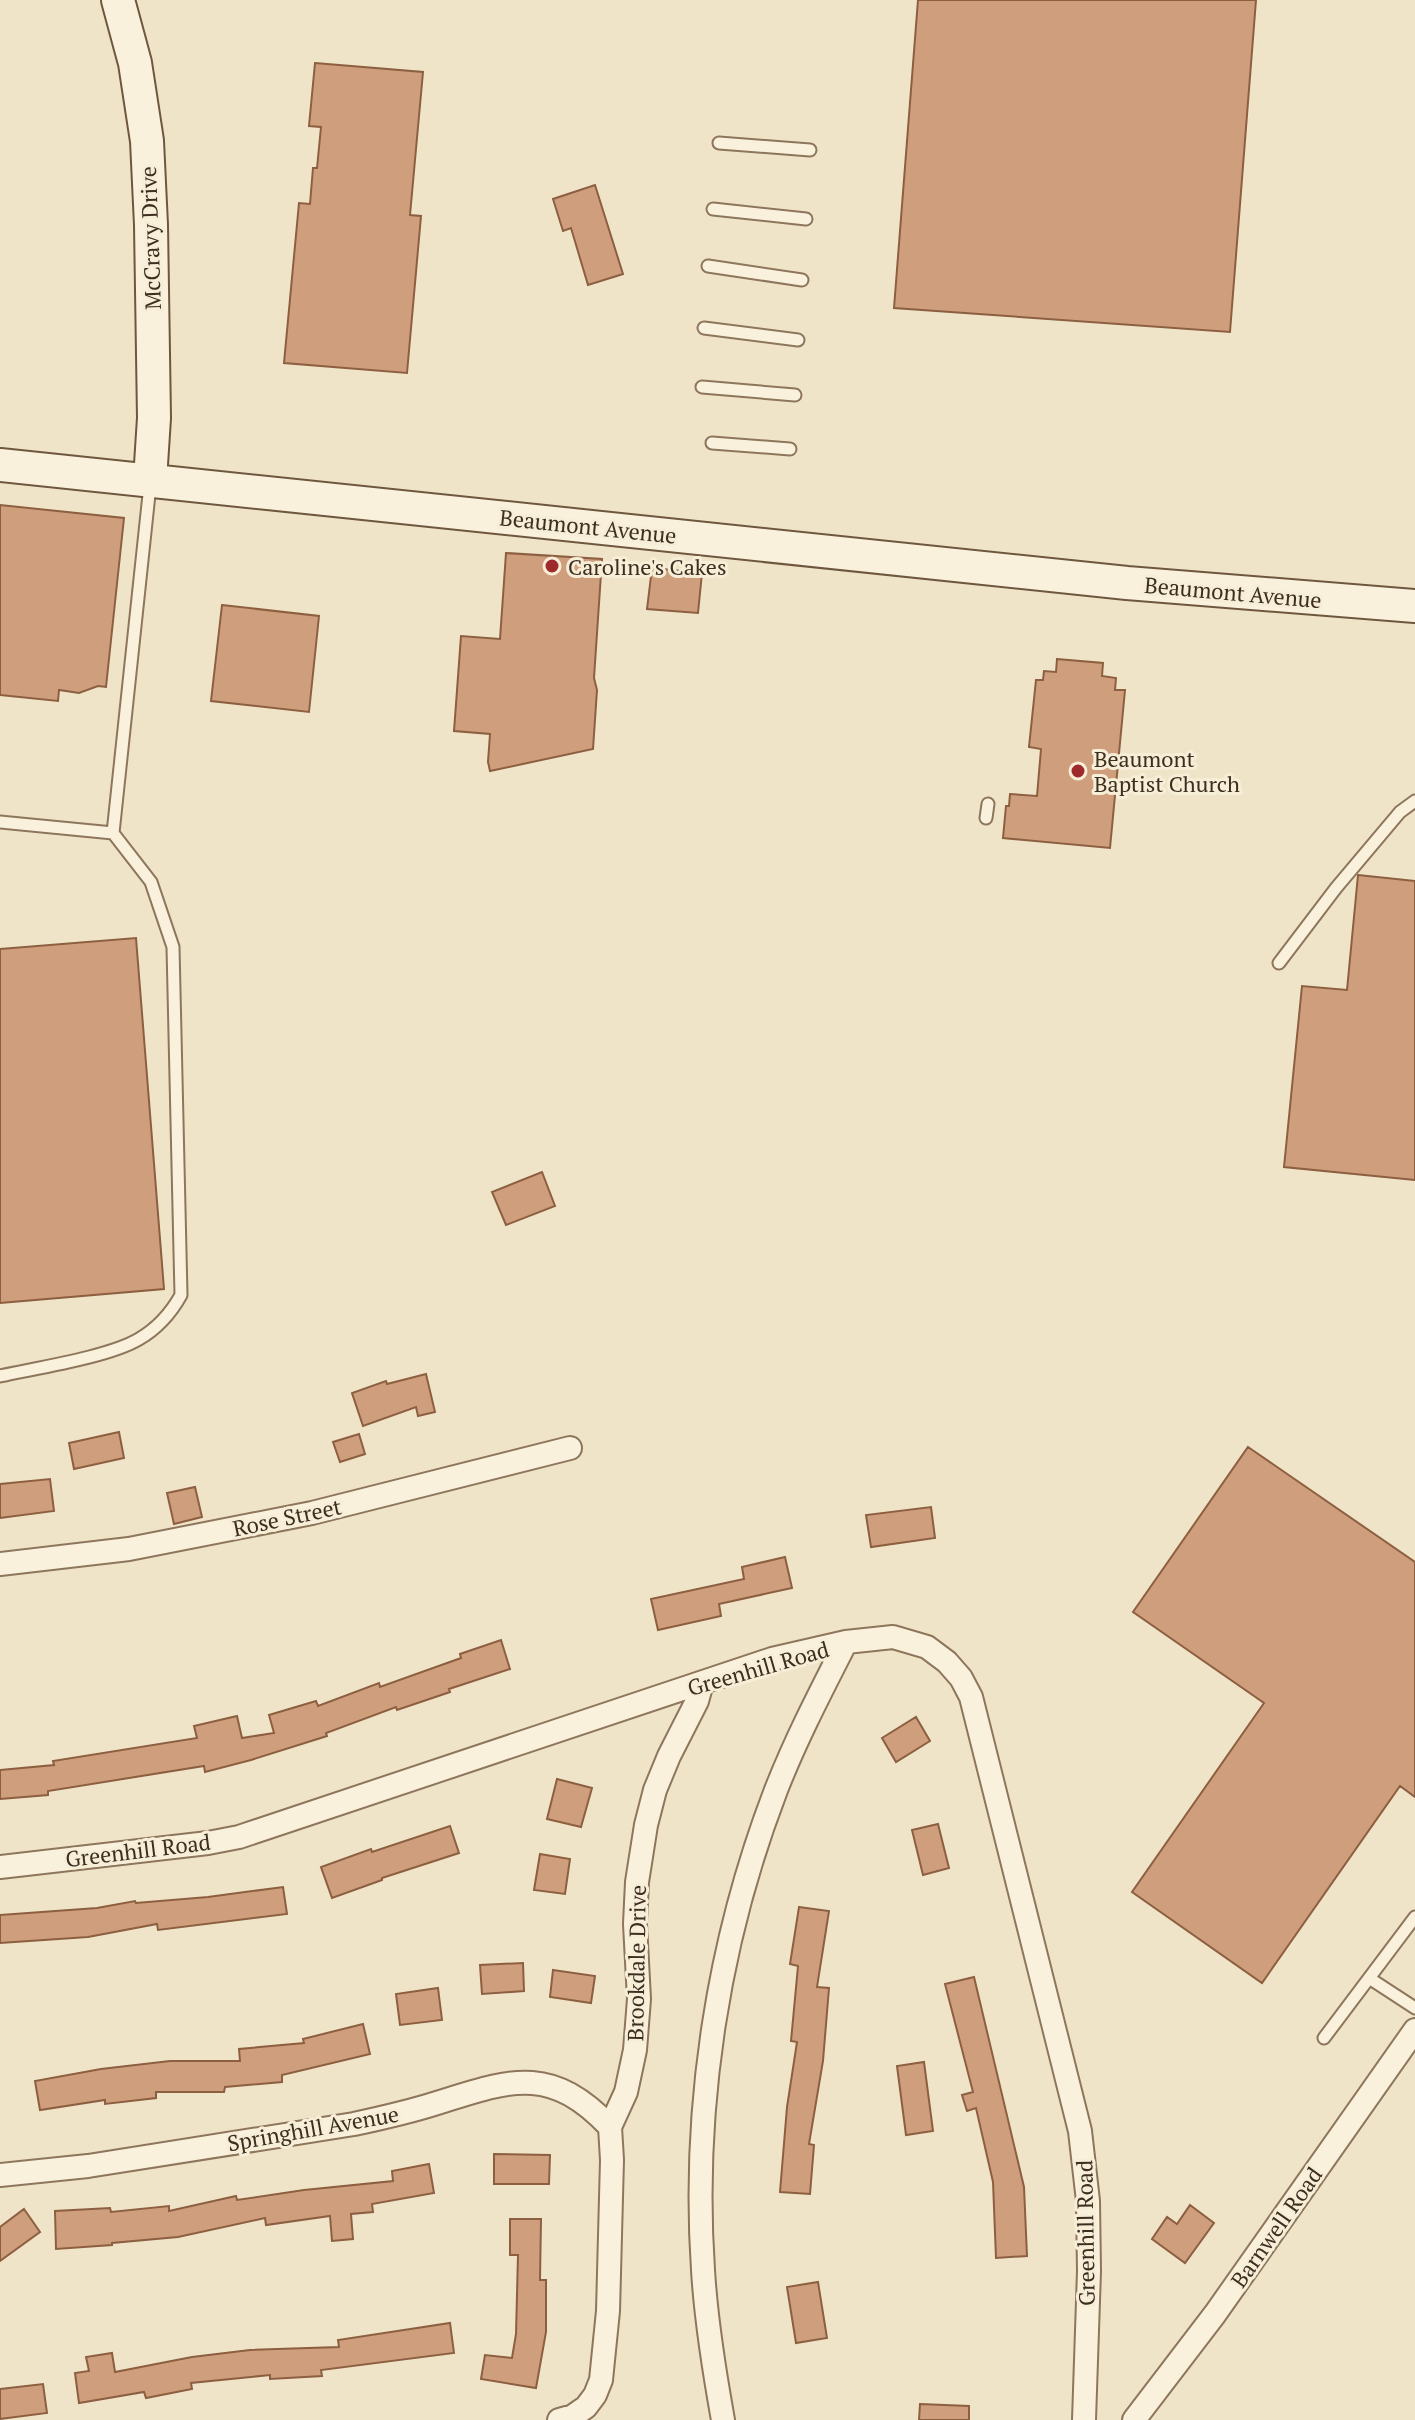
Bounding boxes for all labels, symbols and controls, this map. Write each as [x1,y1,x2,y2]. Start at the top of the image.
street label: McCravy Drive [133,166,167,310]
street label: Beaumont Avenue [498,502,678,550]
place label: Caroline's Cakes [568,552,726,581]
marker: Caroline's Cakes [543,557,561,575]
street label: Beaumont Avenue [1143,570,1323,614]
place label: Beaumont Baptist Church [1094,744,1240,798]
marker: Beaumont Baptist Church [1069,762,1087,780]
street label: Rose Street [230,1491,344,1543]
street label: Greenhill Road [684,1634,832,1702]
street label: Greenhill Road [64,1827,212,1873]
street label: Brookdale Drive [620,1885,652,2041]
street label: Springhill Avenue [225,2099,401,2157]
street label: Greenhill Road [1069,2160,1101,2306]
street label: Barnwell Road [1224,2161,1328,2293]

